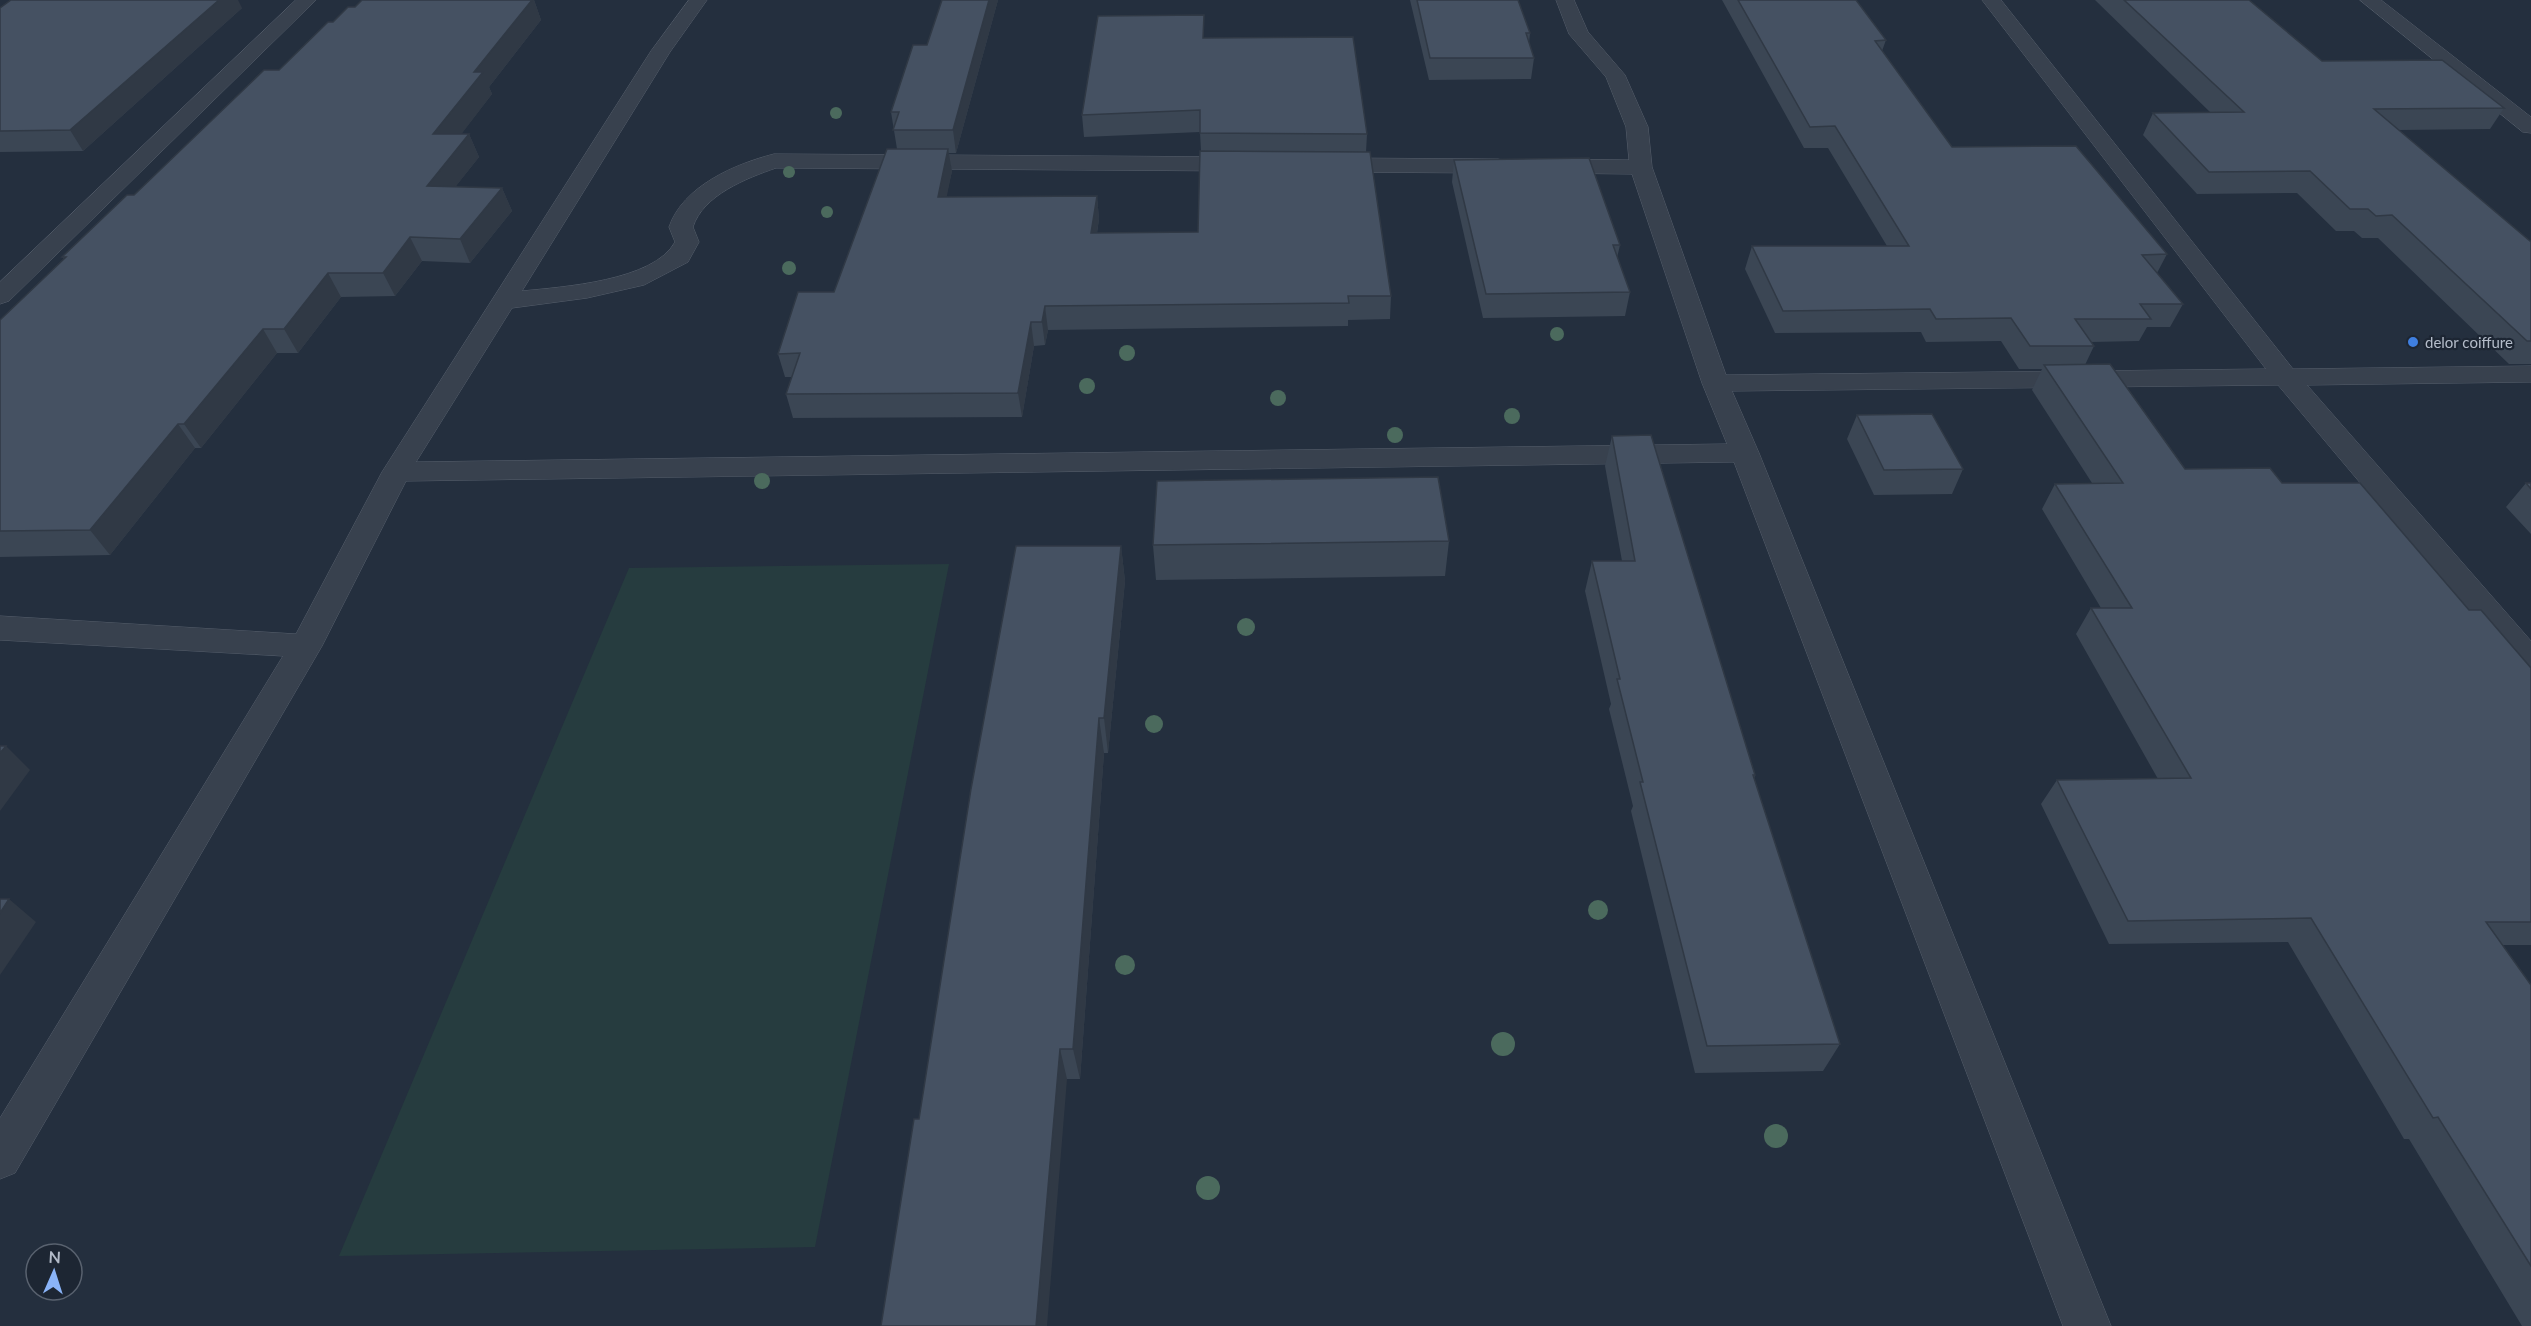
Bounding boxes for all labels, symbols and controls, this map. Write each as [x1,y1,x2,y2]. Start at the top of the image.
place label: delor coiffure [2425,333,2513,351]
marker: delor coiffure [2406,335,2420,349]
north arrow [24,1242,84,1302]
text: N [48,1247,61,1266]

